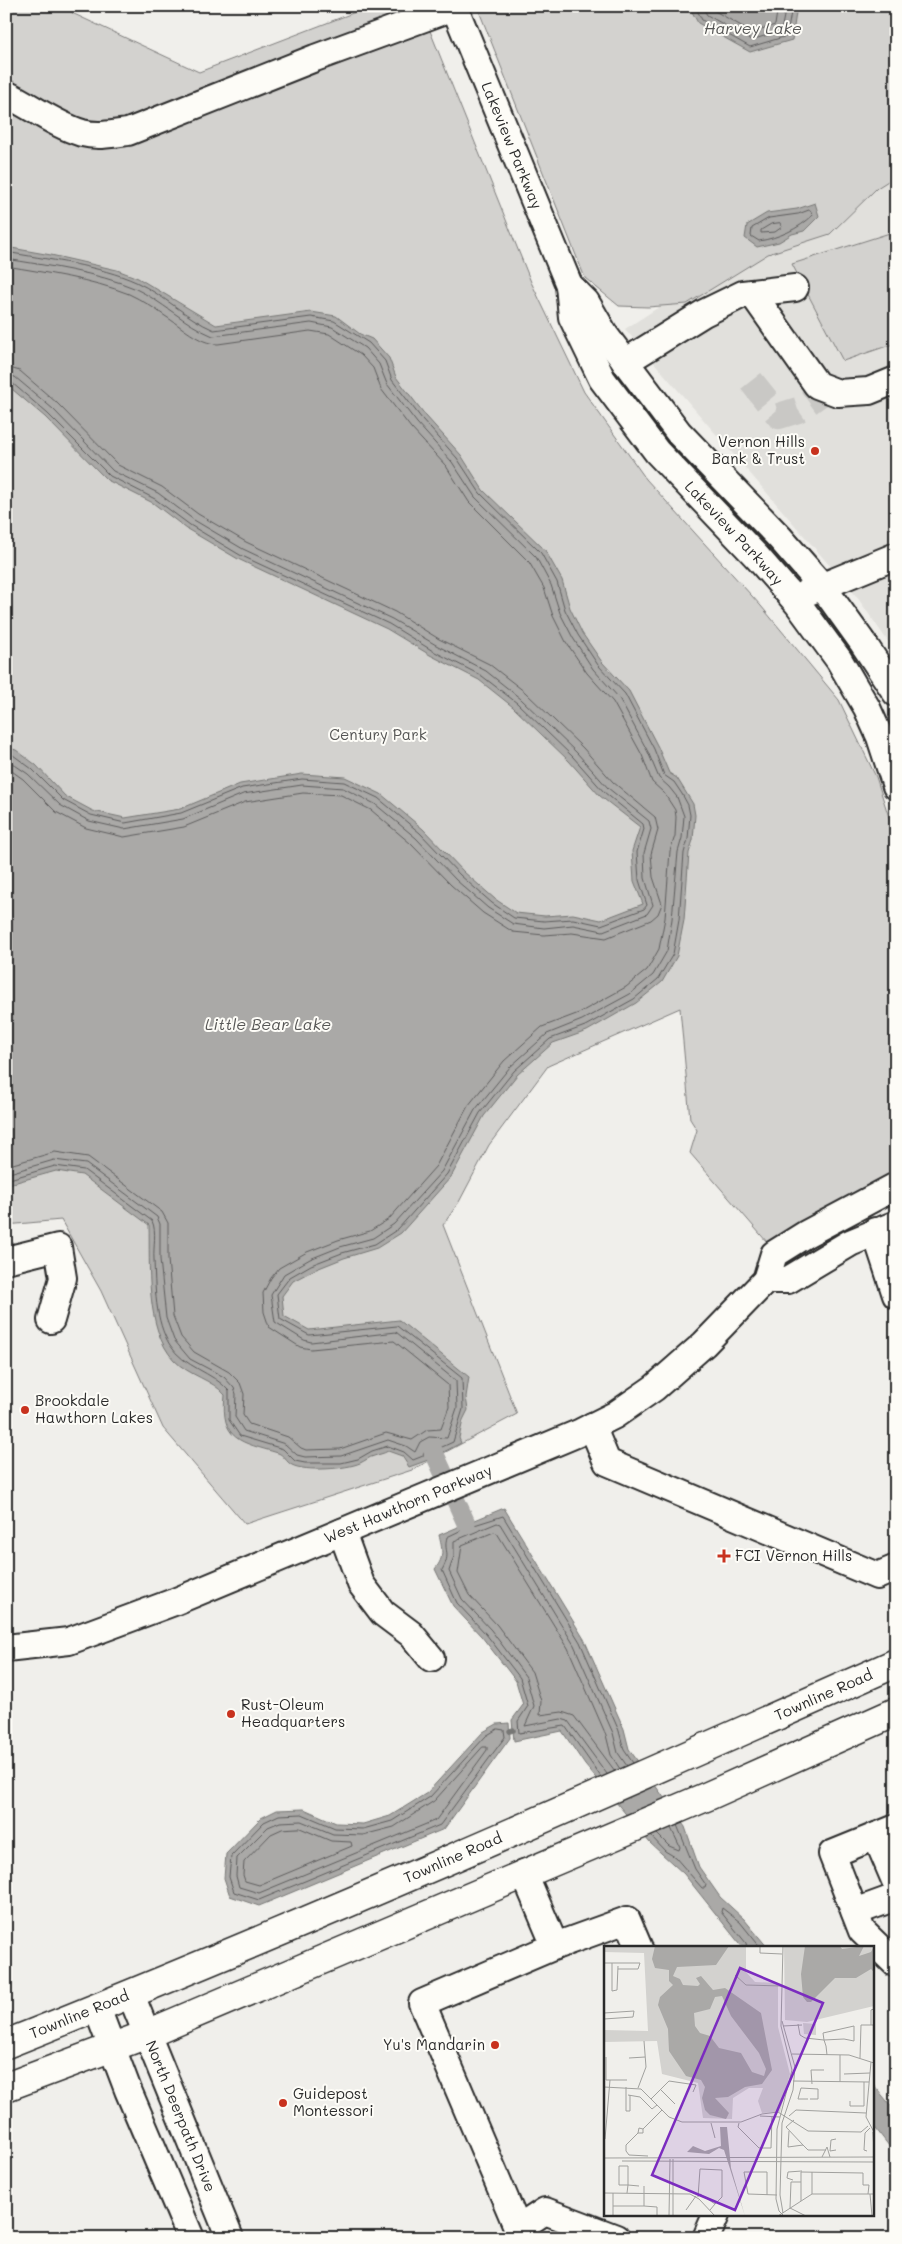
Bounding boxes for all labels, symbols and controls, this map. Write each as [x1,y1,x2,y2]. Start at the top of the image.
water label: Harvey Lake [704,17,802,38]
street label: Lakeview Parkway [477,79,548,212]
place label: Vernon Hills Bank & Trust [712,431,805,468]
marker: Vernon Hills Bank & Trust [809,445,821,457]
street label: Lakeview Parkway [681,476,788,589]
park label: Century Park [329,724,427,744]
water label: Little Bear Lake [205,1013,331,1034]
place label: Brookdale Hawthorn Lakes [35,1390,153,1427]
marker: Brookdale Hawthorn Lakes [19,1404,31,1416]
street label: West Hawthorn Parkway [321,1459,495,1547]
place label: FCI Vernon Hills [735,1545,852,1565]
marker: FCI Vernon Hills [717,1549,731,1563]
street label: Townline Road [771,1664,875,1725]
place label: Rust-Oleum Headquarters [241,1694,345,1731]
marker: Rust-Oleum Headquarters [225,1708,237,1720]
street label: Townline Road [400,1827,505,1887]
inset map [604,1946,874,2216]
street label: Townline Road [26,1985,132,2043]
place label: Yu's Mandarin [383,2034,485,2054]
street label: North Deerpath Drive [142,2037,221,2195]
marker: Yu's Mandarin [489,2039,501,2051]
place label: Guidepost Montessori [293,2083,374,2120]
marker: Guidepost Montessori [277,2097,289,2109]

